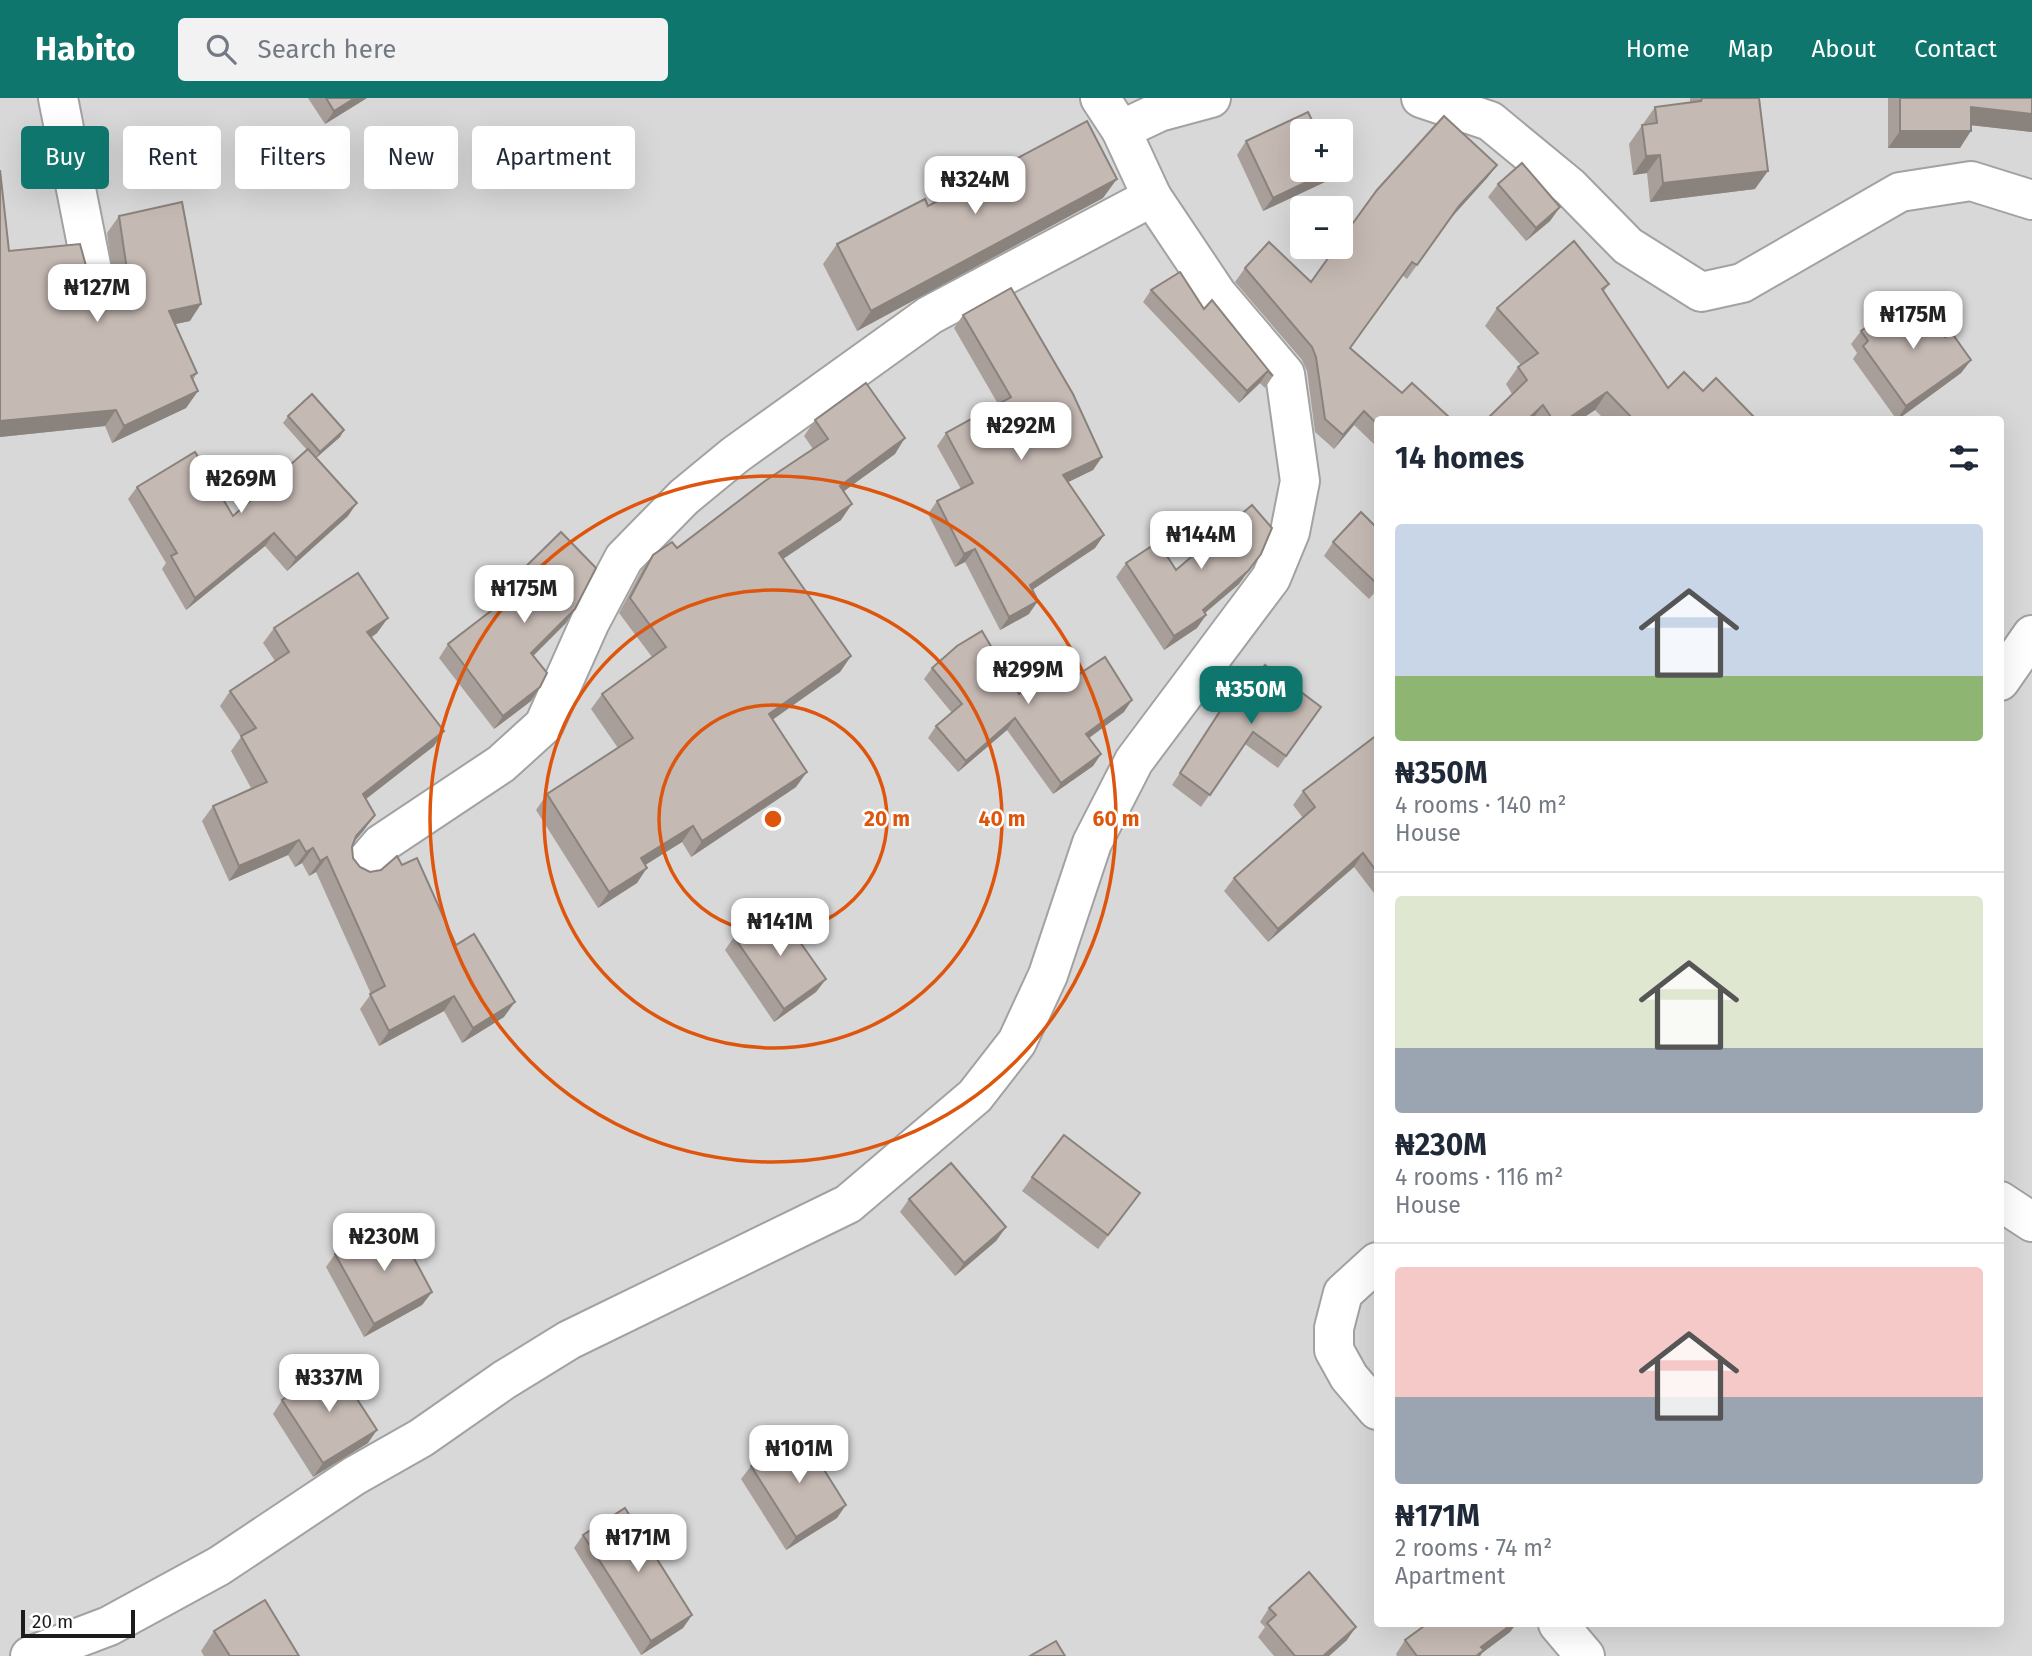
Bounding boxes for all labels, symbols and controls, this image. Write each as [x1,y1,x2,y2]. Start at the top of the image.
search box [178,18,668,81]
text: Habito [35,29,136,69]
icon: search [202,30,240,68]
text: Search here [258,34,396,65]
text: Home [1626,35,1690,63]
text: Map [1728,35,1774,63]
text: About [1812,35,1876,63]
text: Contact [1914,35,1997,63]
map controls [1290,119,1353,259]
button: + [1290,119,1353,182]
chip: Buy [21,126,109,189]
chip: Rent [123,126,221,189]
chip: Filters [235,126,350,189]
chip: New [364,126,458,189]
chip: Apartment [472,126,635,189]
pin: ₦324M [926,156,1024,216]
text: ₦324M [940,165,1010,193]
button: − [1290,196,1353,259]
pin: ₦127M [48,264,146,324]
text: ₦127M [64,273,130,301]
pin: ₦175M [1864,292,1962,351]
text: ₦175M [1880,300,1946,328]
pin: ₦292M [972,402,1070,462]
text: ₦292M [986,411,1056,439]
icon: filters [1945,439,1983,477]
text: 14 homes [1395,440,1524,476]
pin: ₦269M [192,456,290,515]
text: ₦269M [206,464,276,492]
pin: ₦144M [1152,512,1250,571]
text: ₦144M [1166,520,1236,548]
pin: ₦175M [475,566,573,625]
icon: home [1626,570,1752,696]
text: ₦175M [491,574,557,602]
pin: ₦299M [979,646,1077,706]
text: ₦299M [993,655,1063,683]
pin: ₦350M [1202,666,1300,726]
text: ₦350M [1216,675,1286,703]
text: ₦350M [1395,755,1488,791]
text: 4 rooms · 140 m² [1395,791,1566,819]
text: 20 m [864,806,910,832]
text: 40 m [979,806,1025,832]
text: 60 m [1093,806,1139,832]
centre of rings [761,807,785,831]
text: House [1395,819,1461,847]
pin: ₦141M [731,898,829,958]
text: ₦141M [747,907,813,935]
icon: home [1626,942,1752,1068]
text: ₦230M [1395,1127,1487,1163]
text: 4 rooms · 116 m² [1395,1163,1563,1191]
text: House [1395,1191,1461,1219]
pin: ₦230M [335,1214,433,1273]
text: ₦230M [349,1222,419,1250]
icon: home [1626,1313,1752,1439]
pin: ₦337M [280,1354,378,1414]
text: ₦337M [295,1363,363,1391]
pin: ₦101M [750,1426,848,1485]
text: ₦101M [765,1434,833,1462]
text: ₦171M [1395,1498,1480,1534]
pin: ₦171M [589,1514,687,1574]
text: ₦171M [606,1523,670,1551]
text: 2 rooms · 74 m² [1395,1534,1552,1562]
text: Apartment [1395,1562,1505,1590]
scale bar [21,1607,135,1639]
text: 20 m [32,1610,73,1633]

